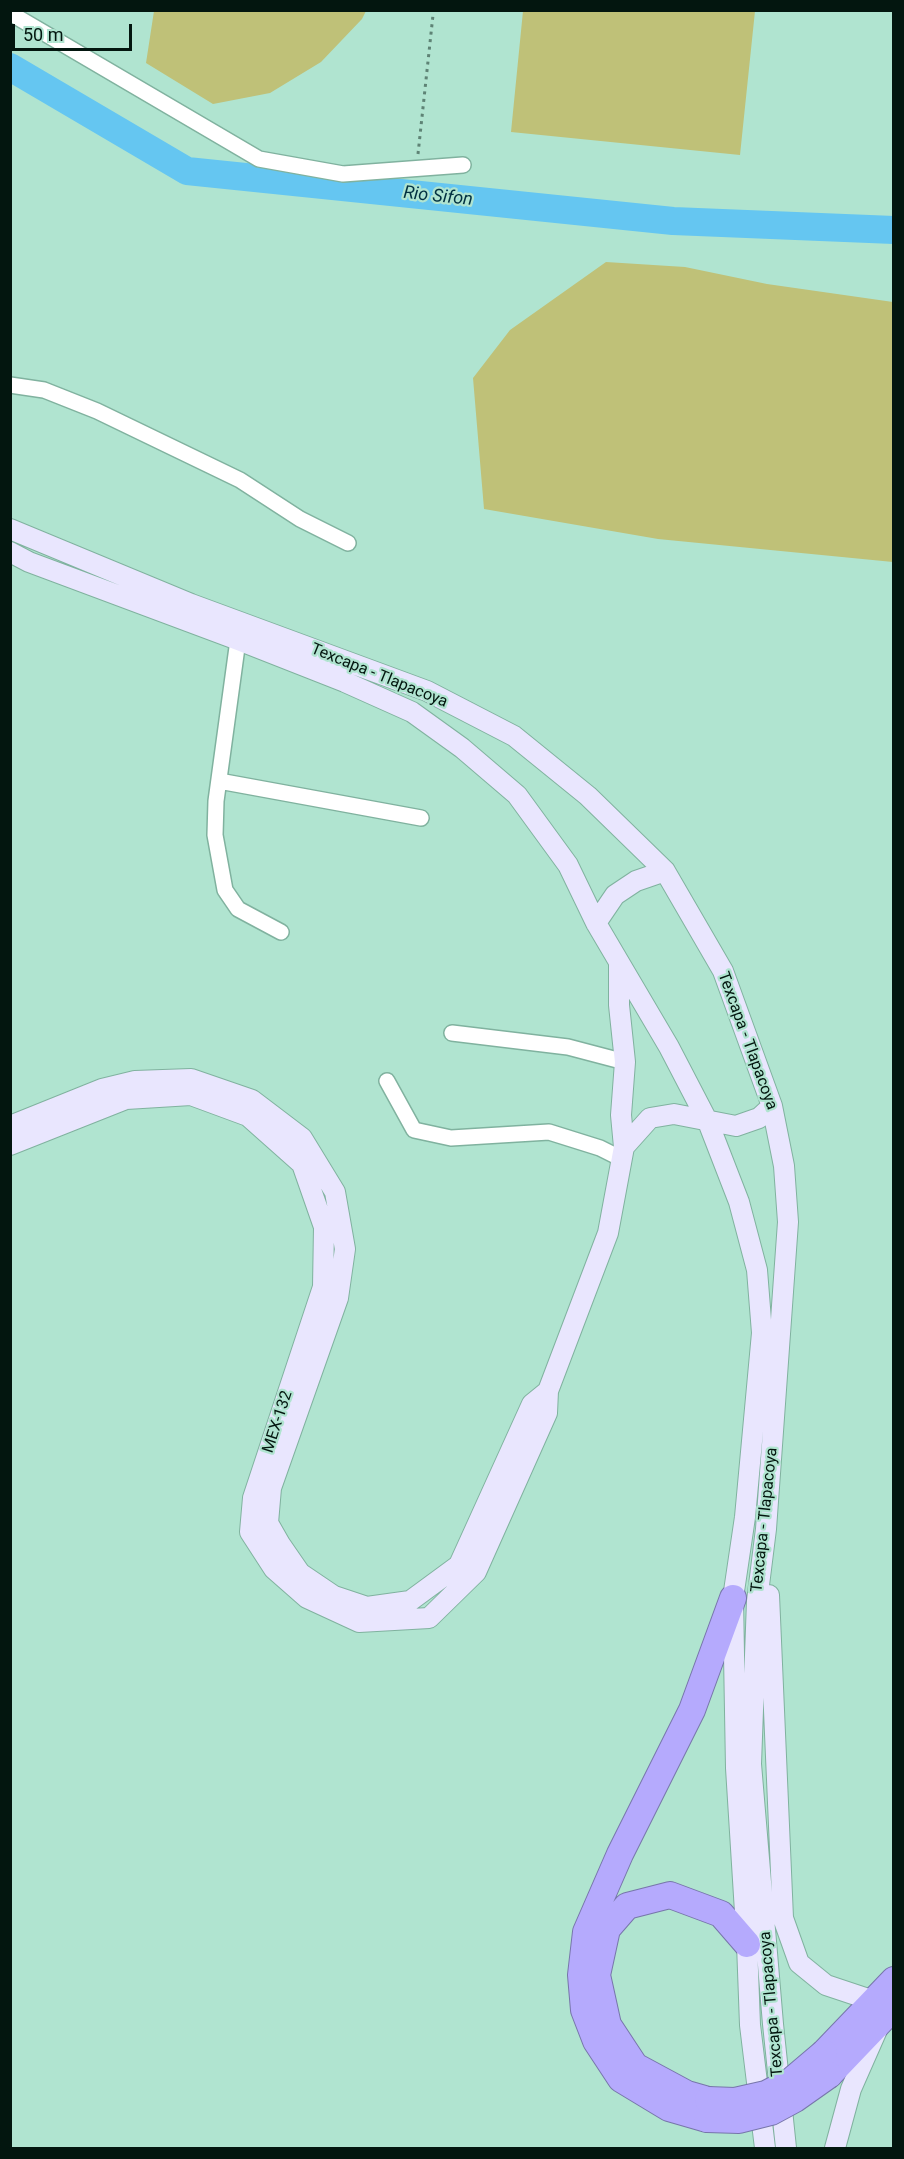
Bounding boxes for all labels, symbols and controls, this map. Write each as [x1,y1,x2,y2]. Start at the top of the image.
scale bar [15,12,135,50]
text: 50 m [23,24,63,45]
water label: Rio Sifon [402,183,474,211]
street label: Texcapa - Tlapacoya [308,640,450,712]
street label: Texcapa - Tlapacoya [713,969,781,1113]
street label: MEX-132 [259,1389,297,1455]
street label: Texcapa - Tlapacoya [748,1447,782,1593]
street label: Texcapa - Tlapacoya [756,1931,788,2077]

